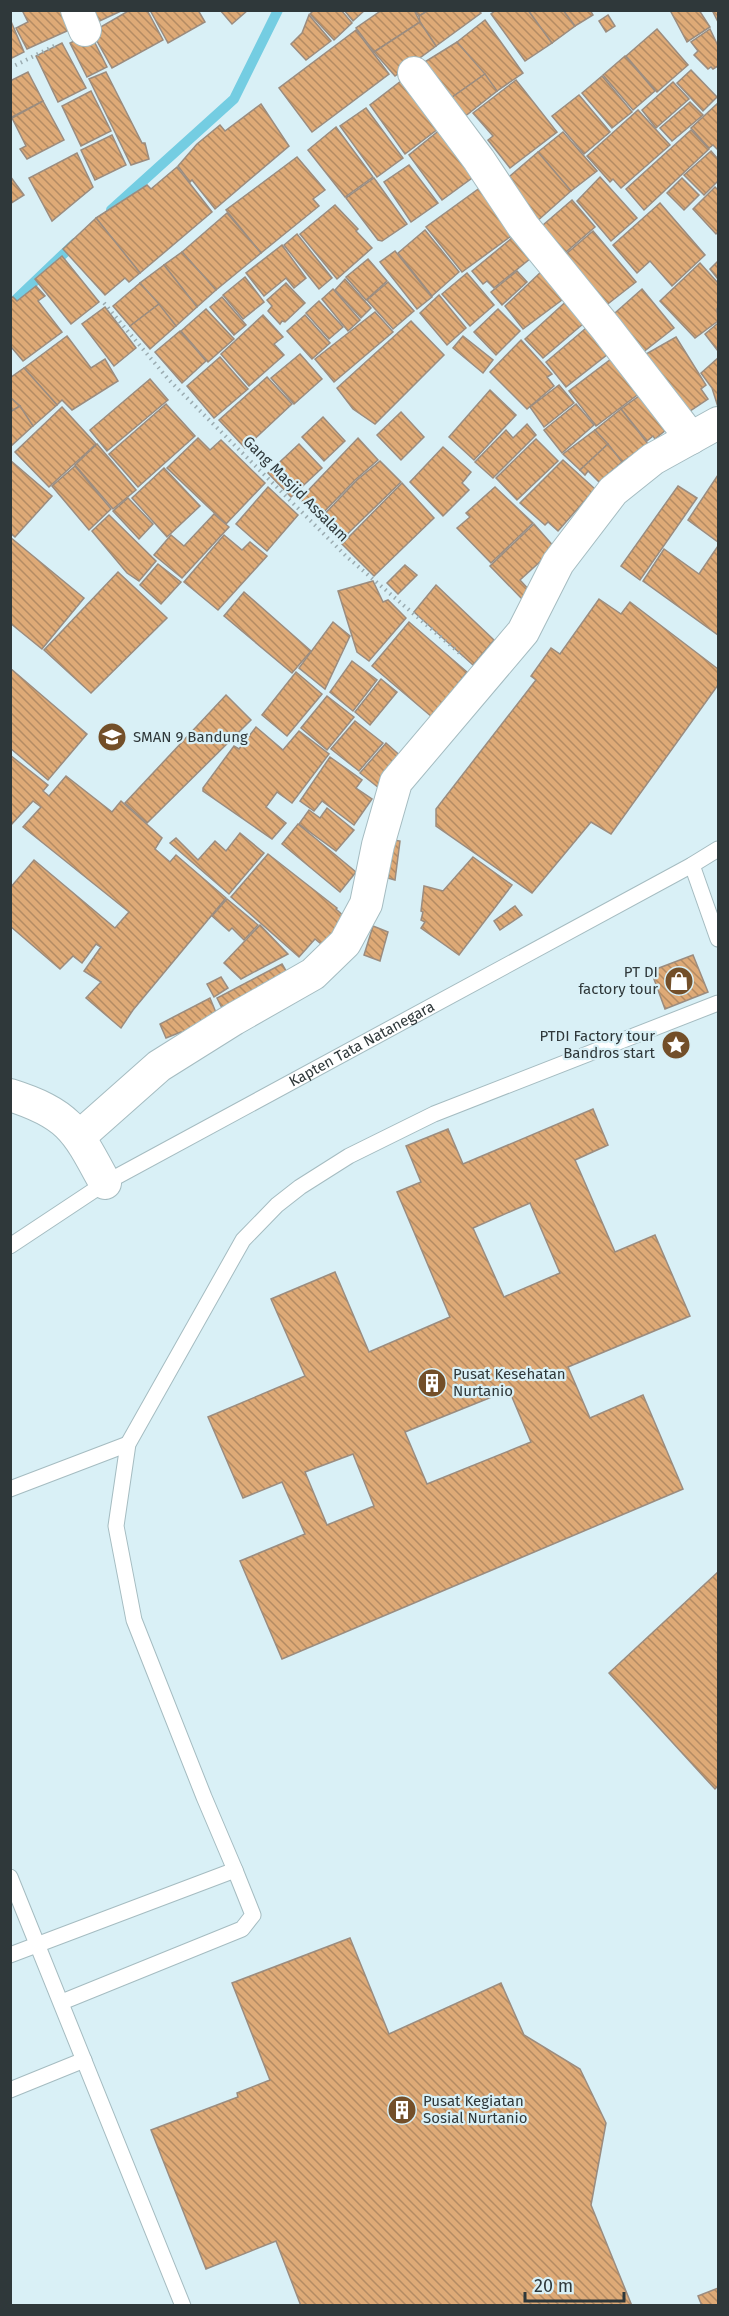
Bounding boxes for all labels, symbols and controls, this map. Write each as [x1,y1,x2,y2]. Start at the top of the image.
street label: Gang Masjid Assalam [239,432,353,546]
school or university icon: SMAN 9 Bandung [96,721,128,753]
place label: SMAN 9 Bandung [133,728,248,746]
place label: PT DI factory tour [578,963,658,998]
shop icon: PT DI factory tour [663,965,695,997]
street label: Kapten Tata Natanegara [286,997,438,1091]
place label: PTDI Factory tour Bandros start [539,1027,656,1062]
place icon: PTDI Factory tour Bandros start [660,1029,692,1061]
place label: Pusat Kesehatan Nurtanio [453,1365,566,1400]
building icon: Pusat Kesehatan Nurtanio [416,1367,448,1399]
place label: Pusat Kegiatan Sosial Nurtanio [423,2092,528,2127]
building icon: Pusat Kegiatan Sosial Nurtanio [386,2094,418,2126]
scale bar [525,2265,624,2303]
text: 20 m [534,2275,573,2297]

